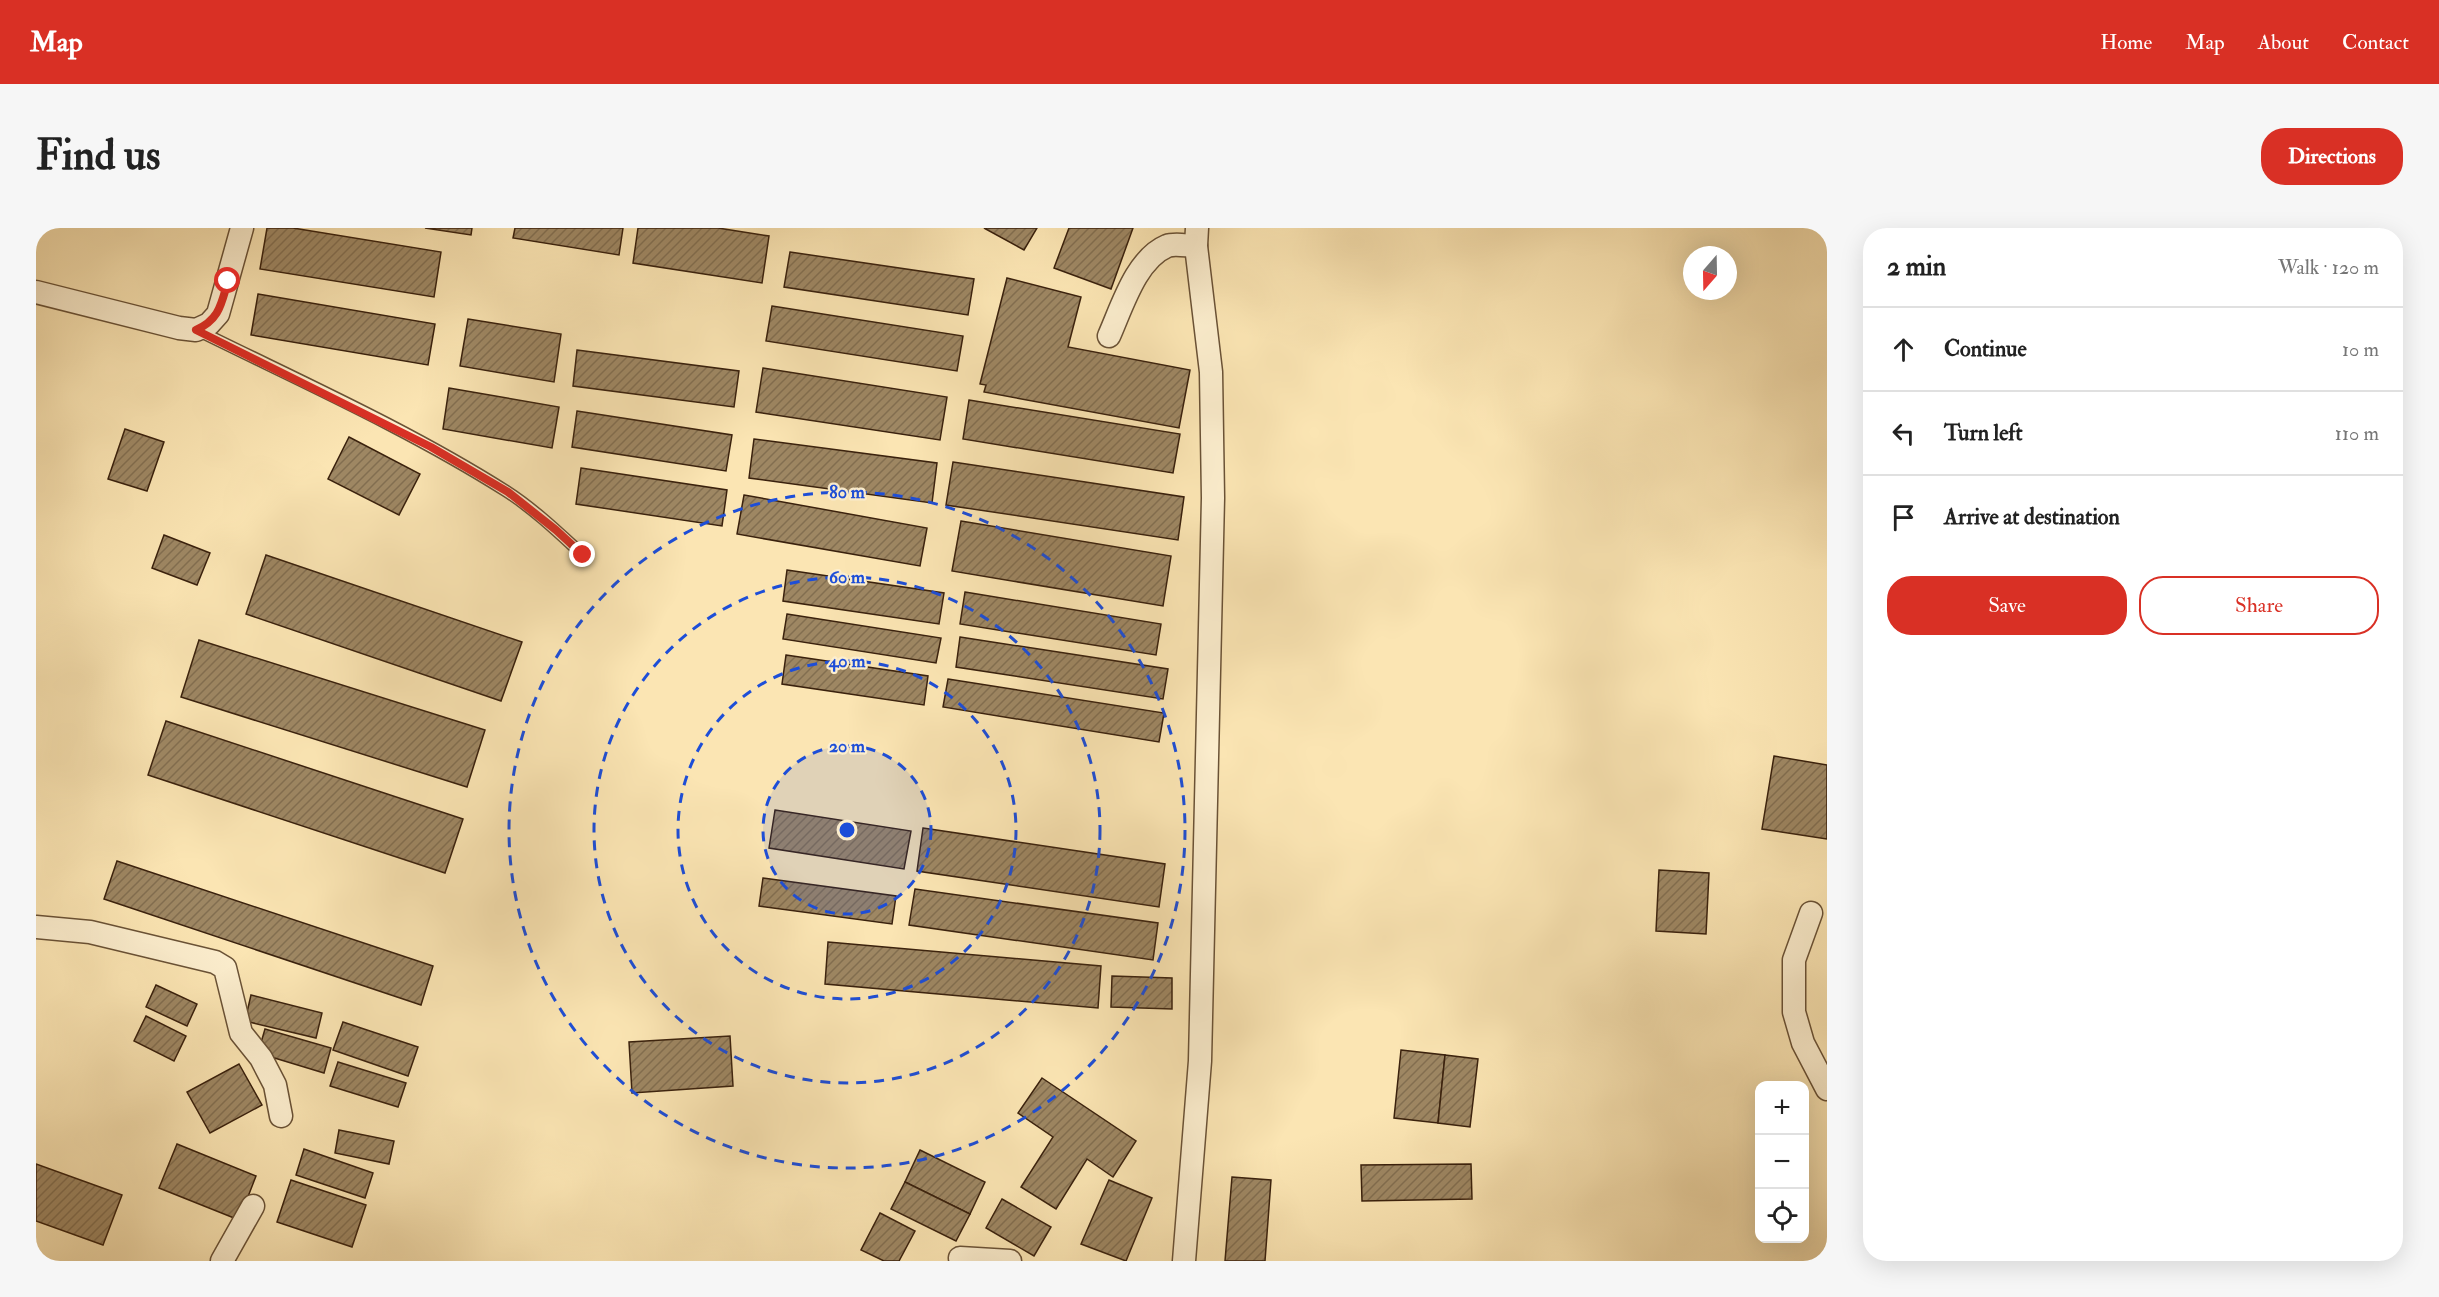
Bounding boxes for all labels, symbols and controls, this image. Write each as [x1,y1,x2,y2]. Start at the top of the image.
text: Map [30,25,83,60]
text: Home [2100,29,2152,56]
text: Map [2185,29,2225,56]
text: About [2258,29,2309,56]
text: Contact [2342,29,2409,56]
button: Directions [2261,128,2403,185]
text: Find us [36,130,160,182]
north arrow [1683,246,1737,300]
text: 2 min [1887,251,1946,283]
text: Walk · 120 m [2278,255,2379,280]
route start [214,267,240,293]
icon: ahead [1887,333,1920,366]
text: Continue [1944,335,2027,363]
text: 10 m [2342,337,2379,362]
icon: left [1887,417,1920,450]
text: Turn left [1944,419,2023,447]
text: 110 m [2335,421,2379,446]
text: 80 m [829,481,866,504]
icon: arrive [1887,501,1920,534]
text: Arrive at destination [1944,503,2120,531]
route end [569,541,595,567]
text: 60 m [829,566,866,589]
button: Save [1887,576,2127,635]
button: Share [2139,576,2379,635]
text: 40 m [828,650,866,673]
text: 20 m [829,735,866,758]
centre of rings [837,820,857,840]
map controls [1755,1081,1809,1243]
button: + [1755,1081,1809,1135]
button: − [1755,1135,1809,1189]
button: locate [1755,1189,1809,1243]

